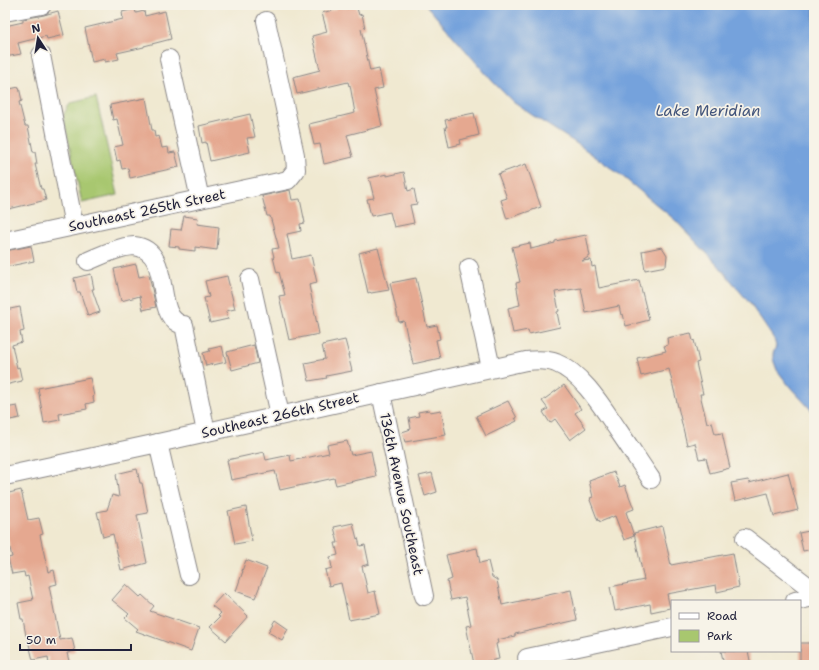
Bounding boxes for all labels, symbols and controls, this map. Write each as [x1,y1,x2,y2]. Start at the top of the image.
north arrow [18,18,58,58]
text: N [30,20,42,37]
water label: Lake Meridian [656,101,760,121]
street label: Southeast 265th Street [67,185,227,235]
street label: Southeast 266th Street [199,388,361,442]
street label: 136th Avenue Southeast [376,411,428,577]
legend [671,600,801,652]
text: Road [707,608,738,624]
scale bar [20,626,131,652]
text: Park [707,628,733,644]
text: 50 m [26,632,56,648]

